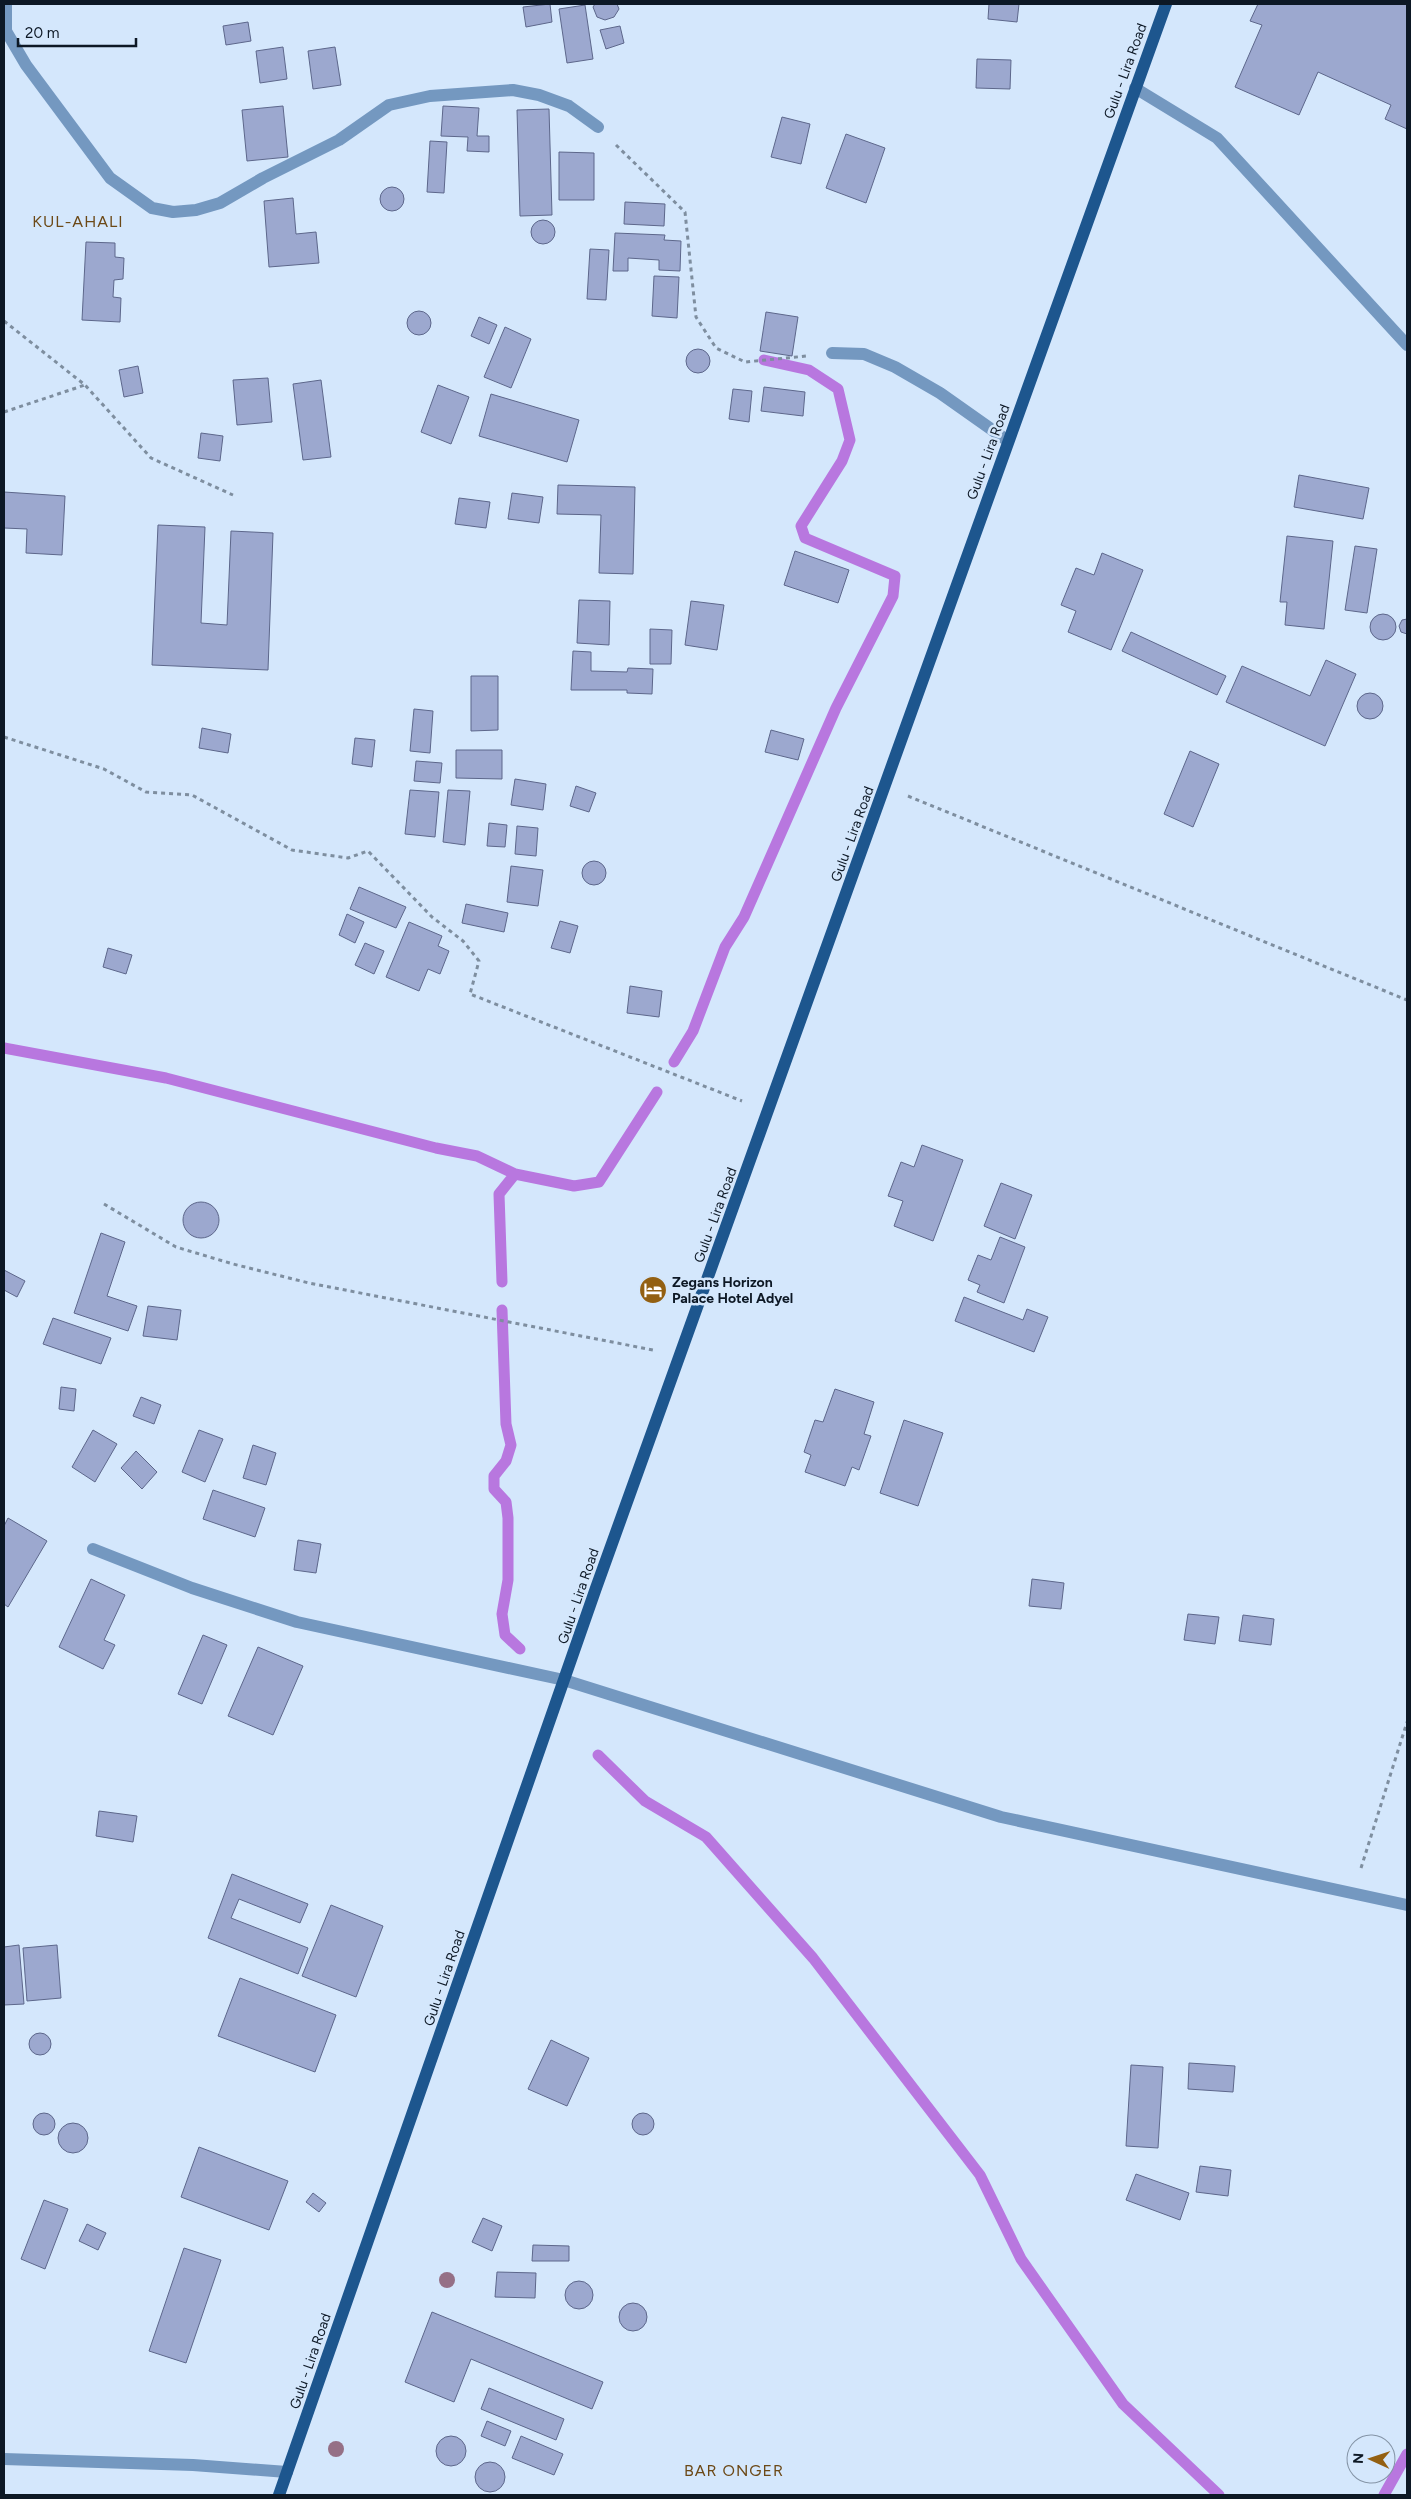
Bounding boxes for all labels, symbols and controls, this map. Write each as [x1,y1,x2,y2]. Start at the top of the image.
scale bar [18,15,135,47]
street label: Gulu - Lira Road [1100,21,1151,121]
text: 20 m [25,24,59,42]
district label: KUL-AHALI [32,212,124,231]
street label: Gulu - Lira Road [963,402,1014,502]
street label: Gulu - Lira Road [827,784,878,884]
street label: Gulu - Lira Road [690,1165,741,1265]
place label: Zegans Horizon Palace Hotel Adyel [672,1274,793,1307]
hotel icon: Zegans Horizon Palace Hotel Adyel [638,1275,668,1305]
street label: Gulu - Lira Road [554,1546,603,1646]
street label: Gulu - Lira Road [420,1928,469,2028]
street label: Gulu - Lira Road [286,2311,335,2411]
north arrow [1346,2434,1396,2484]
text: N [1350,2452,1367,2464]
district label: BAR ONGER [684,2461,784,2480]

